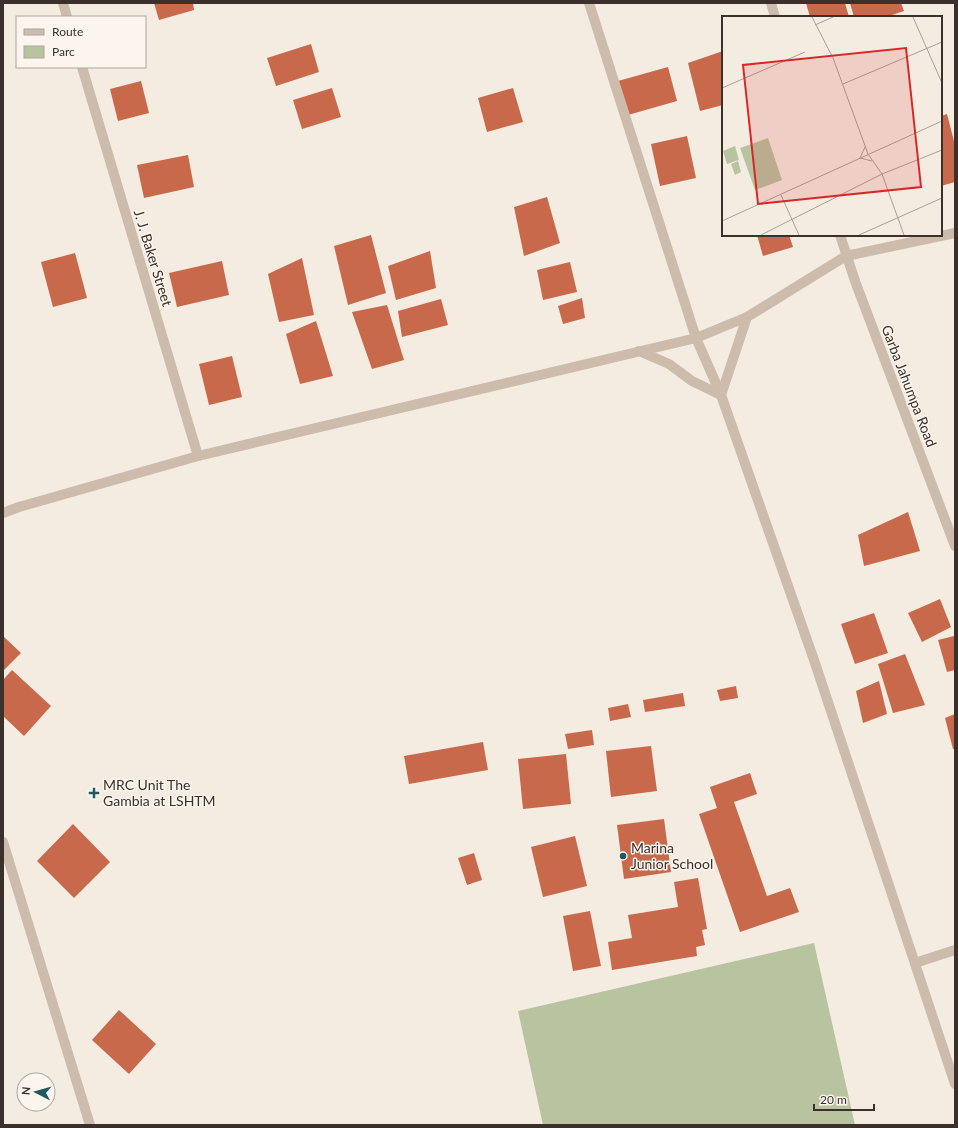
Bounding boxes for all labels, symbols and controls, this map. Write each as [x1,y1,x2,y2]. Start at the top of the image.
legend [16,16,146,68]
inset map [722,16,942,236]
text: Route [52,24,83,39]
text: Parc [52,44,75,59]
street label: J. J. Baker Street [131,207,176,308]
street label: Garba Jahumpa Road [878,322,941,449]
place label: MRC Unit The Gambia at LSHTM [103,776,216,809]
marker: MRC Unit The Gambia at LSHTM [88,787,100,799]
place label: Marina Junior School [631,839,713,872]
marker: Marina Junior School [618,851,628,861]
north arrow [16,1072,56,1112]
text: N [19,1086,32,1096]
scale bar [814,1086,874,1112]
text: 20 m [820,1092,847,1107]

